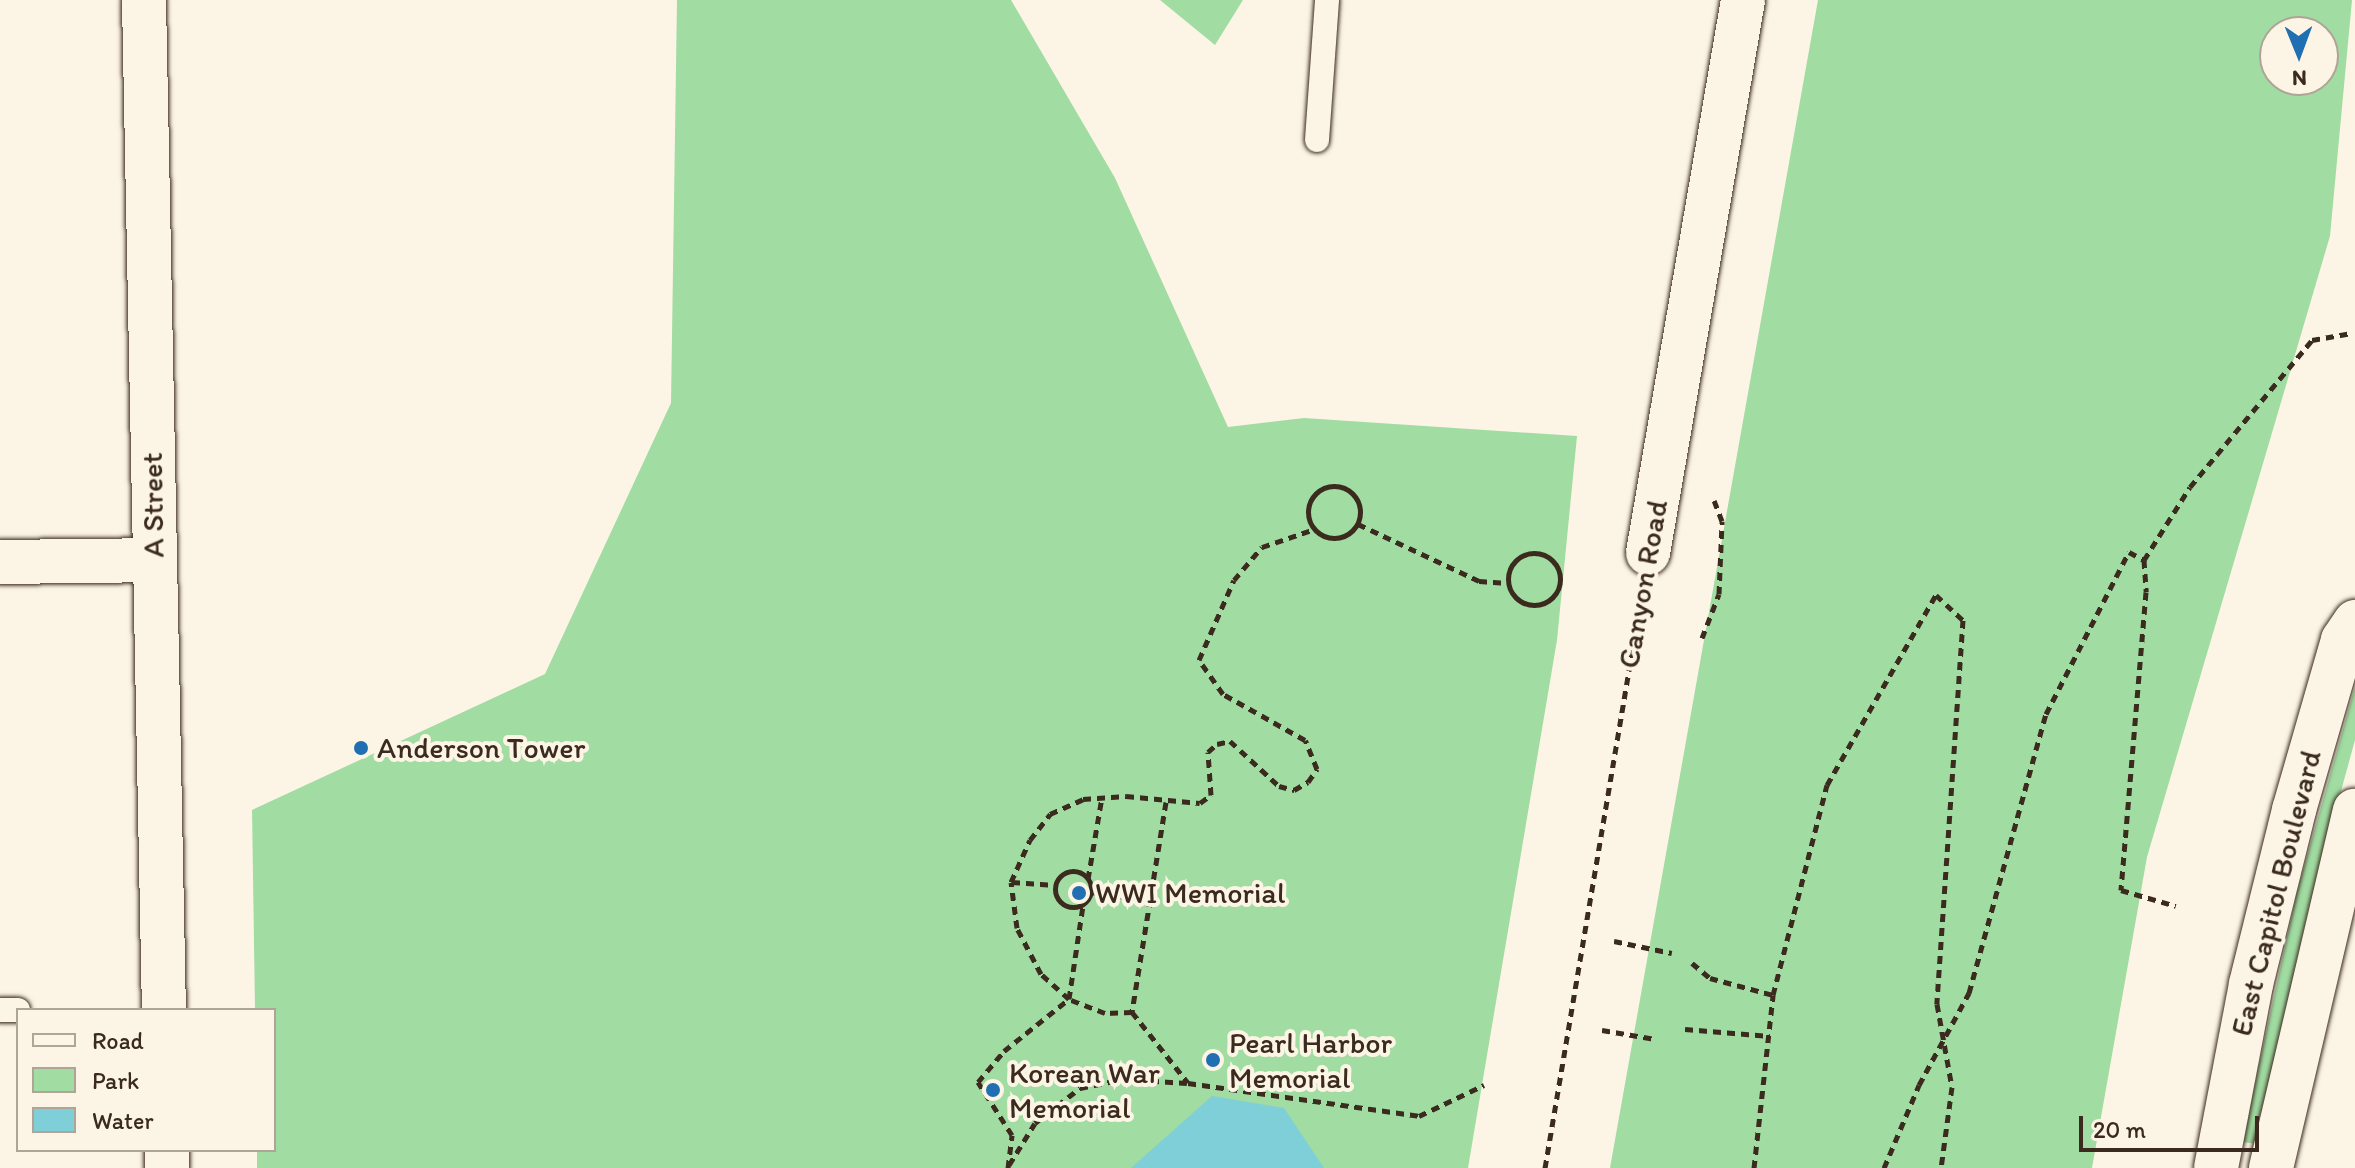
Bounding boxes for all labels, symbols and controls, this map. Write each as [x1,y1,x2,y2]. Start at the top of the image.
north arrow [2259,16,2339,96]
text: N [2292,65,2307,92]
street label: A Street [134,452,172,558]
street label: Canyon Road [1611,497,1675,671]
place label: Anderson Tower [377,730,582,766]
marker: Anderson Tower [352,739,370,757]
street label: East Capitol Boulevard [2223,745,2329,1041]
place label: WWI Memorial [1095,875,1286,911]
marker: WWI Memorial [1070,884,1088,902]
legend [16,1008,276,1152]
place label: Pearl Harbor Memorial [1229,1025,1392,1096]
text: Road [92,1026,144,1055]
marker: Pearl Harbor Memorial [1204,1051,1222,1069]
place label: Korean War Memorial [1009,1055,1160,1126]
text: Park [92,1066,139,1095]
marker: Korean War Memorial [984,1081,1002,1099]
scale bar [2083,1100,2263,1150]
text: Water [92,1106,154,1135]
text: 20 m [2093,1115,2146,1144]

